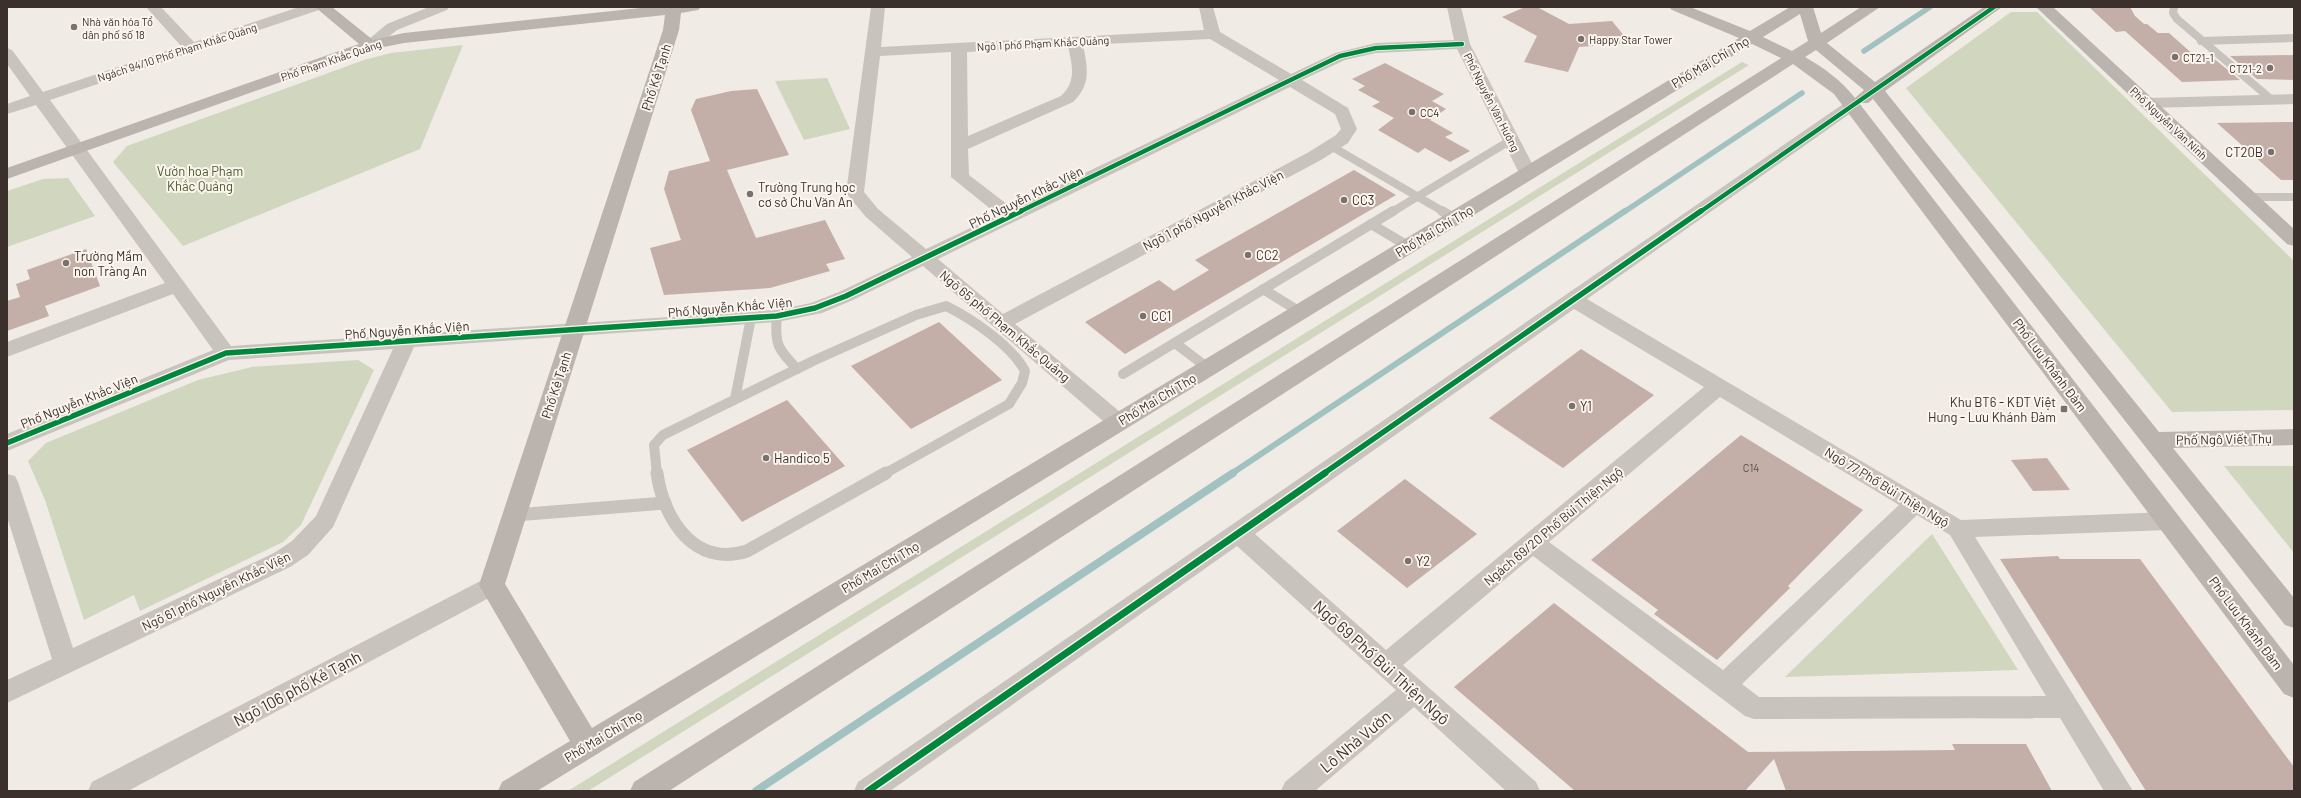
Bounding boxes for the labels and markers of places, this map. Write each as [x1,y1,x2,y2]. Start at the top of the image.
place label: Nhà văn hóa Tổ dân phố số 18 [82,15,153,41]
marker: Nhà văn hóa Tổ dân phố số 18 [69,22,79,32]
place label: Happy Star Tower [1589,33,1672,46]
marker: Happy Star Tower [1576,34,1586,44]
place label: CT21-1 [2183,51,2214,64]
marker: CT21-1 [2170,52,2180,62]
place label: CT21-2 [2229,62,2262,75]
marker: CT21-2 [2265,63,2275,73]
place label: CC4 [1420,106,1439,119]
marker: CC4 [1407,107,1417,117]
place label: CT20B [2225,144,2263,160]
marker: CT20B [2266,147,2276,157]
place label: Trường Trung học cơ sở Chu Văn An [758,179,856,210]
marker: Trường Trung học cơ sở Chu Văn An [745,189,755,199]
place label: CC3 [1352,192,1374,208]
marker: CC3 [1339,195,1349,205]
place label: CC2 [1256,247,1279,263]
place label: Trường Mầm non Tràng An [74,248,147,279]
marker: CC2 [1243,250,1253,260]
marker: Trường Mầm non Tràng An [61,258,71,268]
place label: CC1 [1151,308,1171,324]
marker: CC1 [1138,311,1148,321]
place label: Khu BT6 - KĐT Việt Hưng - Lưu Khánh Đàm [1928,394,2056,425]
place label: Y1 [1580,398,1592,414]
marker: Y1 [1567,401,1577,411]
marker: Khu BT6 - KĐT Việt Hưng - Lưu Khánh Đàm [2059,404,2069,414]
place label: Handico 5 [774,450,830,466]
marker: Handico 5 [761,453,771,463]
place label: Y2 [1416,553,1430,569]
marker: Y2 [1403,556,1413,566]

